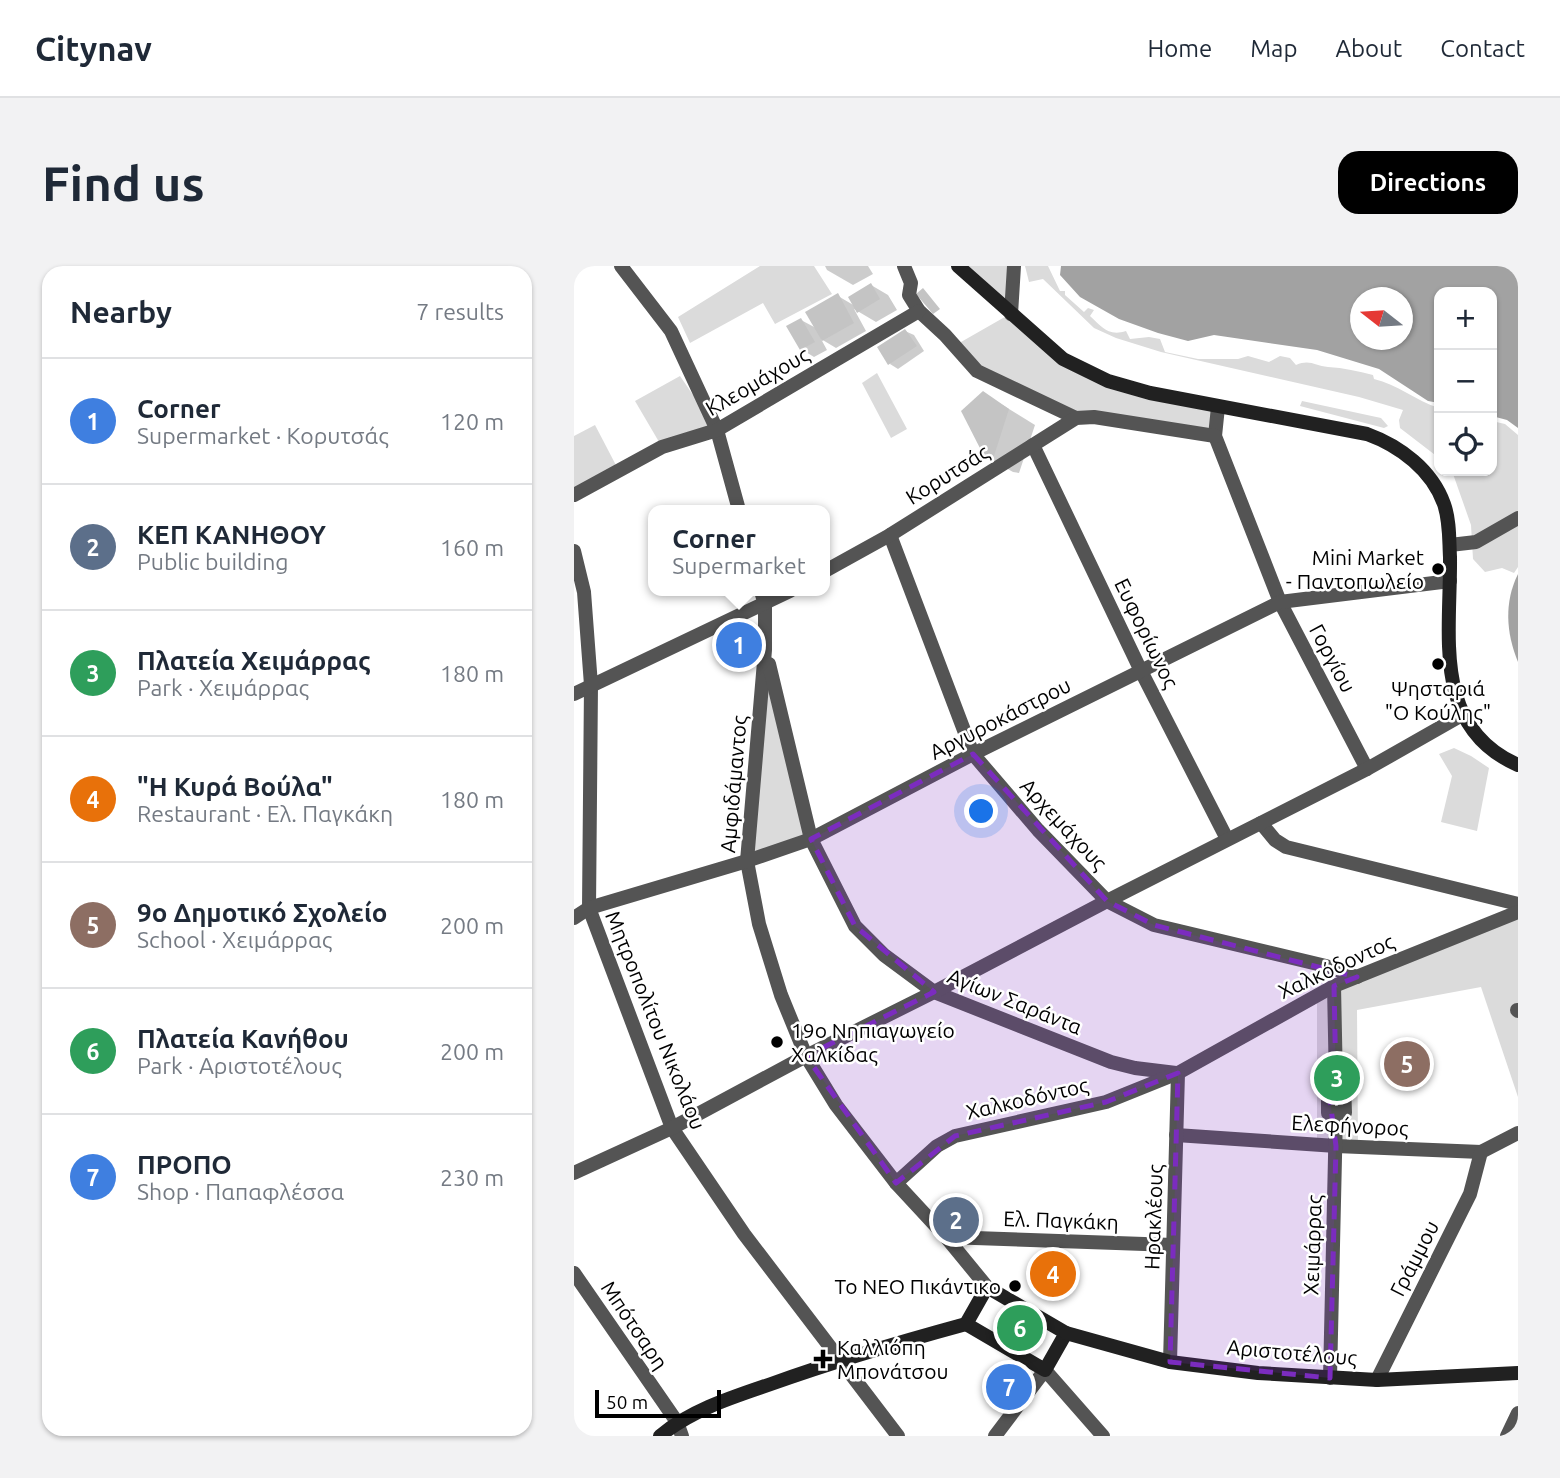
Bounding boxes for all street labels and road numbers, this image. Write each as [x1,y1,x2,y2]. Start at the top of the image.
street label: Κλεομάχους [701,342,813,420]
street label: Κορυτσάς [901,439,993,509]
street label: Ευφορίωνος [1110,574,1184,692]
street label: Γοργίου [1305,620,1361,696]
street label: Αργυροκάστρου [926,672,1074,764]
street label: Αμφιδάμαντος [715,714,751,854]
street label: Αρχεμάχους [1016,773,1113,875]
street label: Μητροπολίτου Νικολάου [601,907,711,1133]
street label: Χαλκόδοντος [1274,929,1398,1003]
street label: Αγίων Σαράντα [944,963,1086,1039]
street label: Χαλκοδόντος [964,1072,1091,1124]
street label: Ελεφήνορος [1291,1110,1410,1140]
street label: Ηρακλέους [1139,1163,1167,1270]
street label: Χειμάρρας [1298,1194,1326,1296]
street label: Ελ. Παγκάκη [1003,1206,1119,1234]
street label: Γράμμου [1385,1216,1443,1300]
street label: Μπότσαρη [597,1276,673,1374]
street label: Αριστοτέλους [1226,1334,1358,1370]

